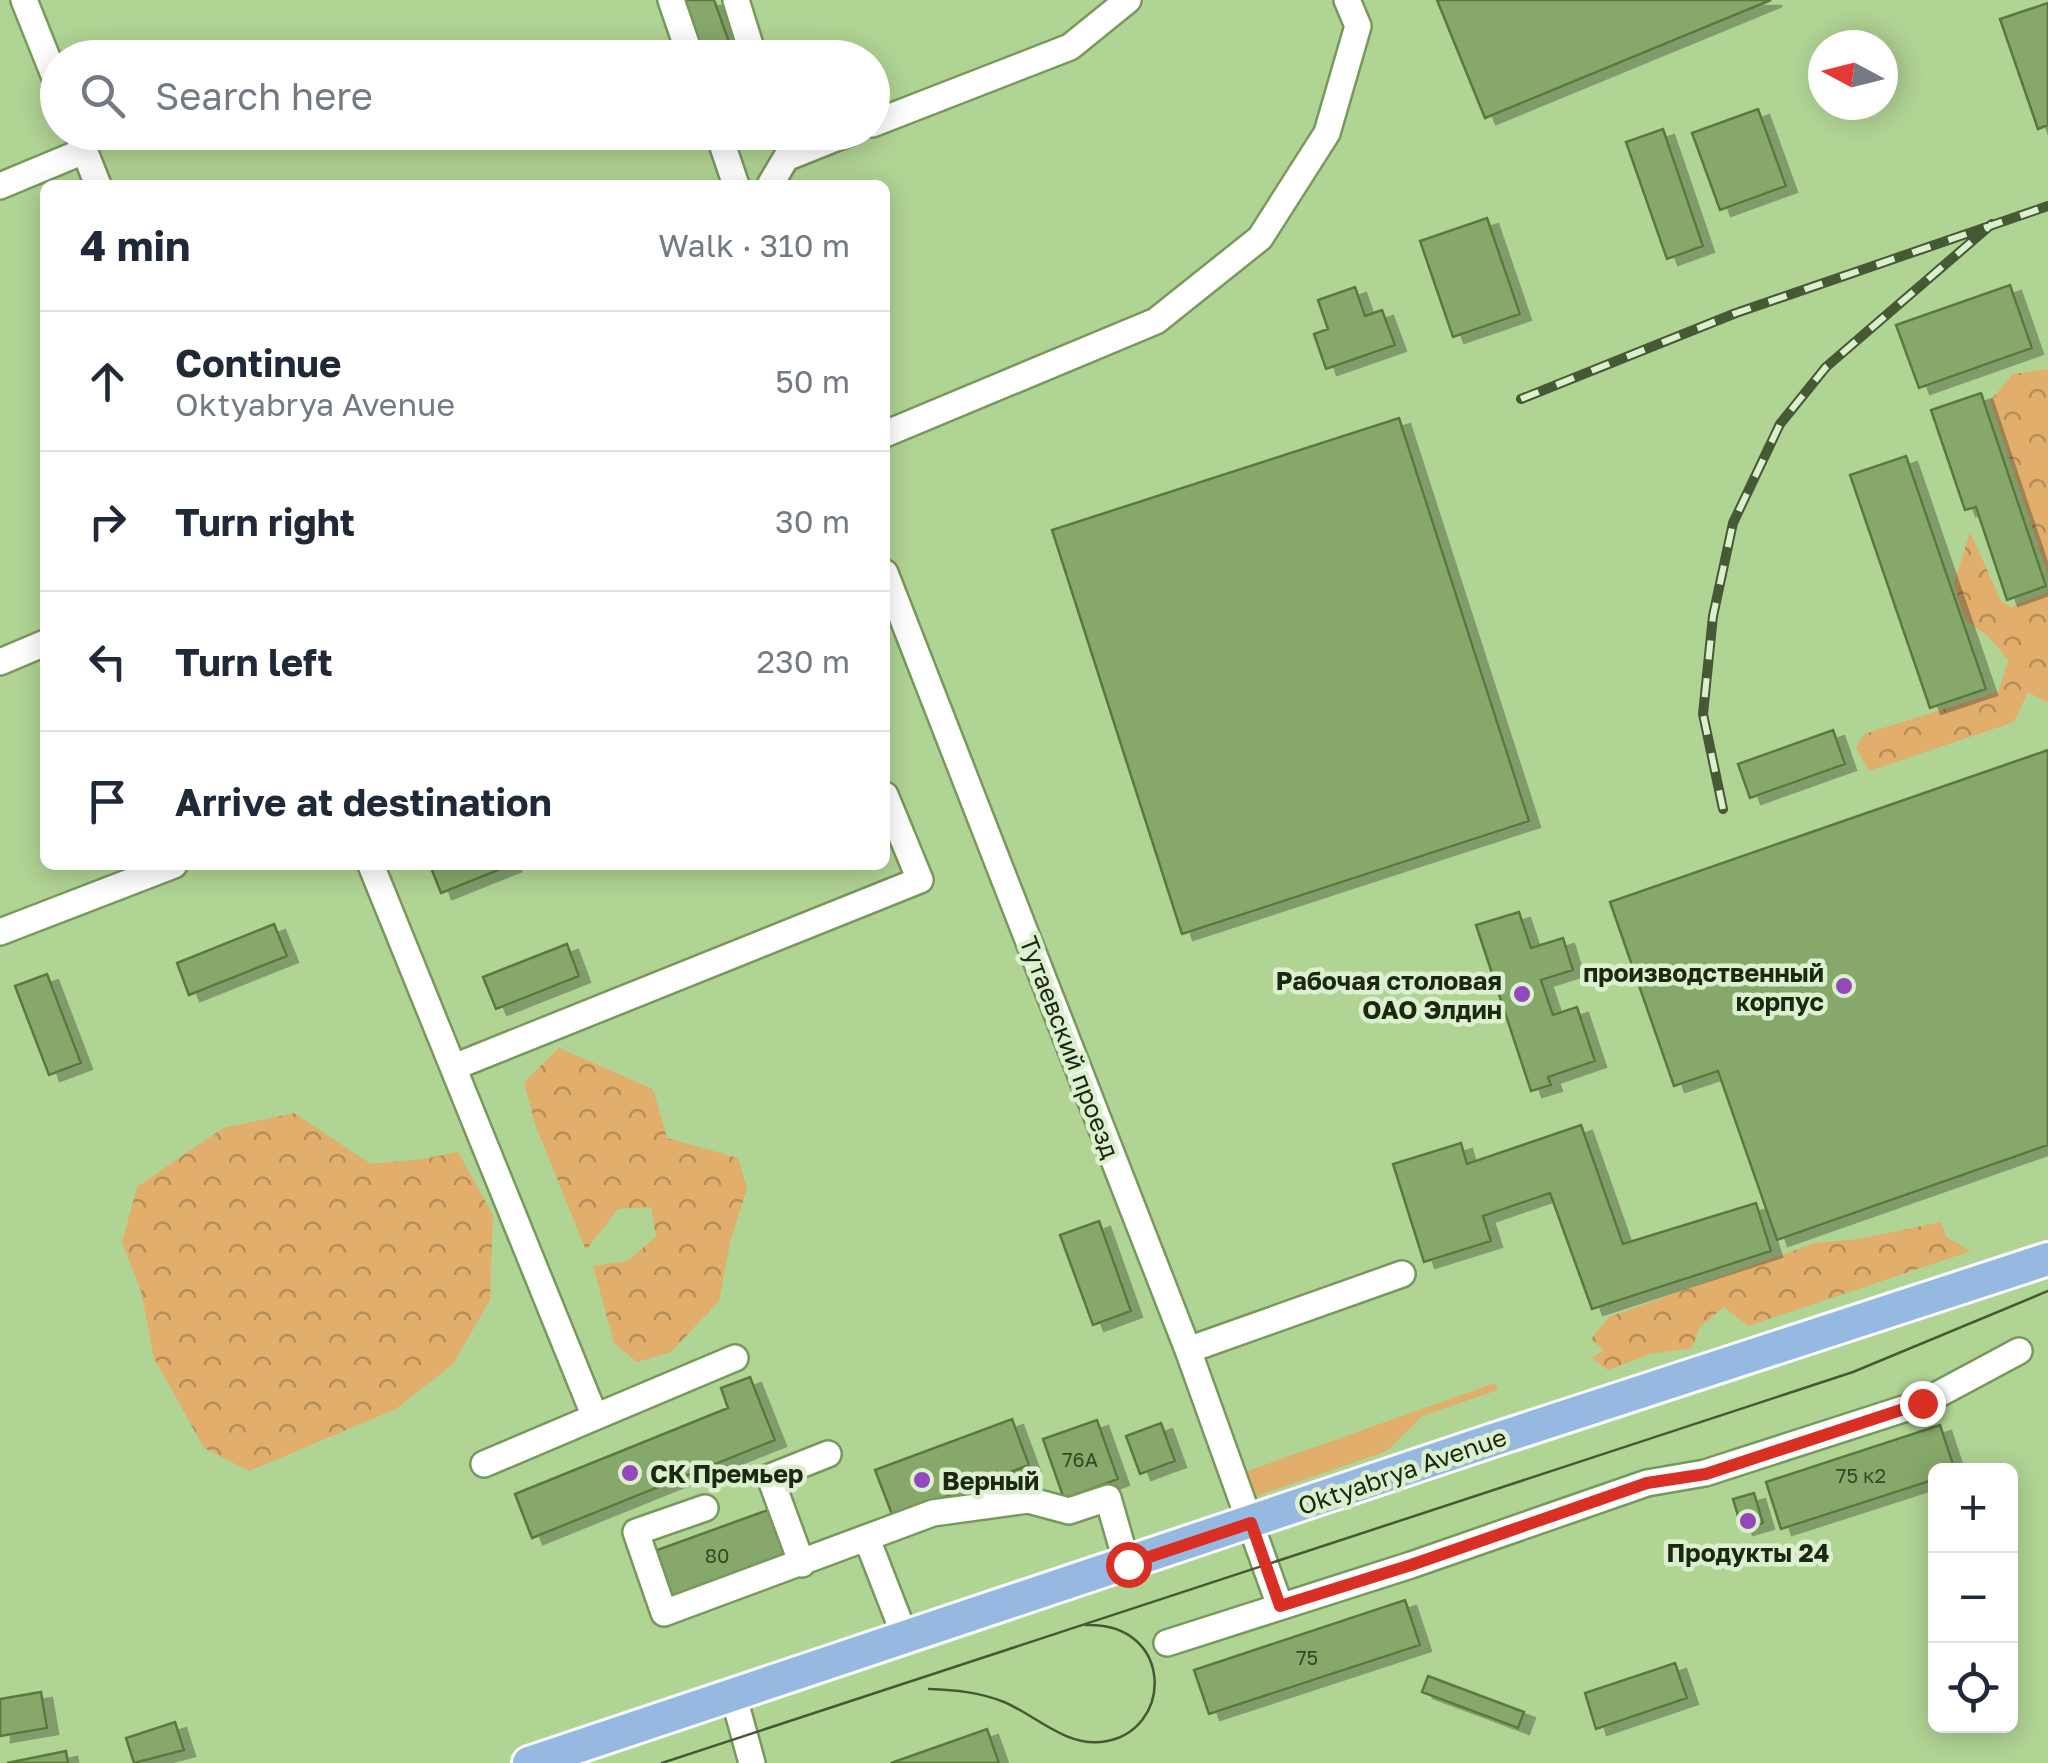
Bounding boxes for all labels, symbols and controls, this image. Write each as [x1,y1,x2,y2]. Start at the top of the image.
north arrow [1808,30,1898,120]
search box [40,40,890,150]
icon: search [75,68,130,123]
text: Search here [155,73,373,118]
text: 4 min [80,220,190,270]
text: Walk · 310 m [658,226,850,264]
text: Continue [175,340,341,385]
icon: ahead [80,354,135,409]
text: 50 m [775,362,850,400]
text: Oktyabrya Avenue [175,385,455,423]
icon: right [80,494,135,549]
text: Turn right [175,499,355,544]
text: 30 m [775,502,850,540]
icon: left [80,634,135,689]
text: Turn left [175,639,333,684]
text: 230 m [757,642,850,680]
icon: arrive [80,774,135,829]
text: Arrive at destination [175,779,552,824]
street label: Тутаевский проезд [1013,932,1127,1162]
place label: производственный корпус [1583,957,1824,1017]
place label: Рабочая столовая ОАО Элдин [1276,965,1502,1025]
marker: производственный корпус [1833,975,1855,997]
marker: Рабочая столовая ОАО Элдин [1511,983,1533,1005]
route end [1900,1381,1946,1427]
street label: Oktyabrya Avenue [1294,1421,1510,1521]
house number: 76А [1062,1447,1098,1471]
place label: СК Премьер [650,1458,803,1489]
marker: СК Премьер [619,1462,641,1484]
house number: 75 к2 [1836,1463,1886,1487]
map controls [1928,1463,2018,1733]
button: + [1928,1463,2018,1553]
place label: Верный [942,1465,1039,1496]
marker: Верный [911,1469,933,1491]
marker: Продукты 24 [1737,1510,1759,1532]
place label: Продукты 24 [1667,1537,1829,1568]
route start [1106,1542,1152,1588]
house number: 80 [705,1543,729,1567]
button: − [1928,1553,2018,1643]
button: locate [1928,1643,2018,1733]
house number: 75 [1296,1645,1318,1669]

